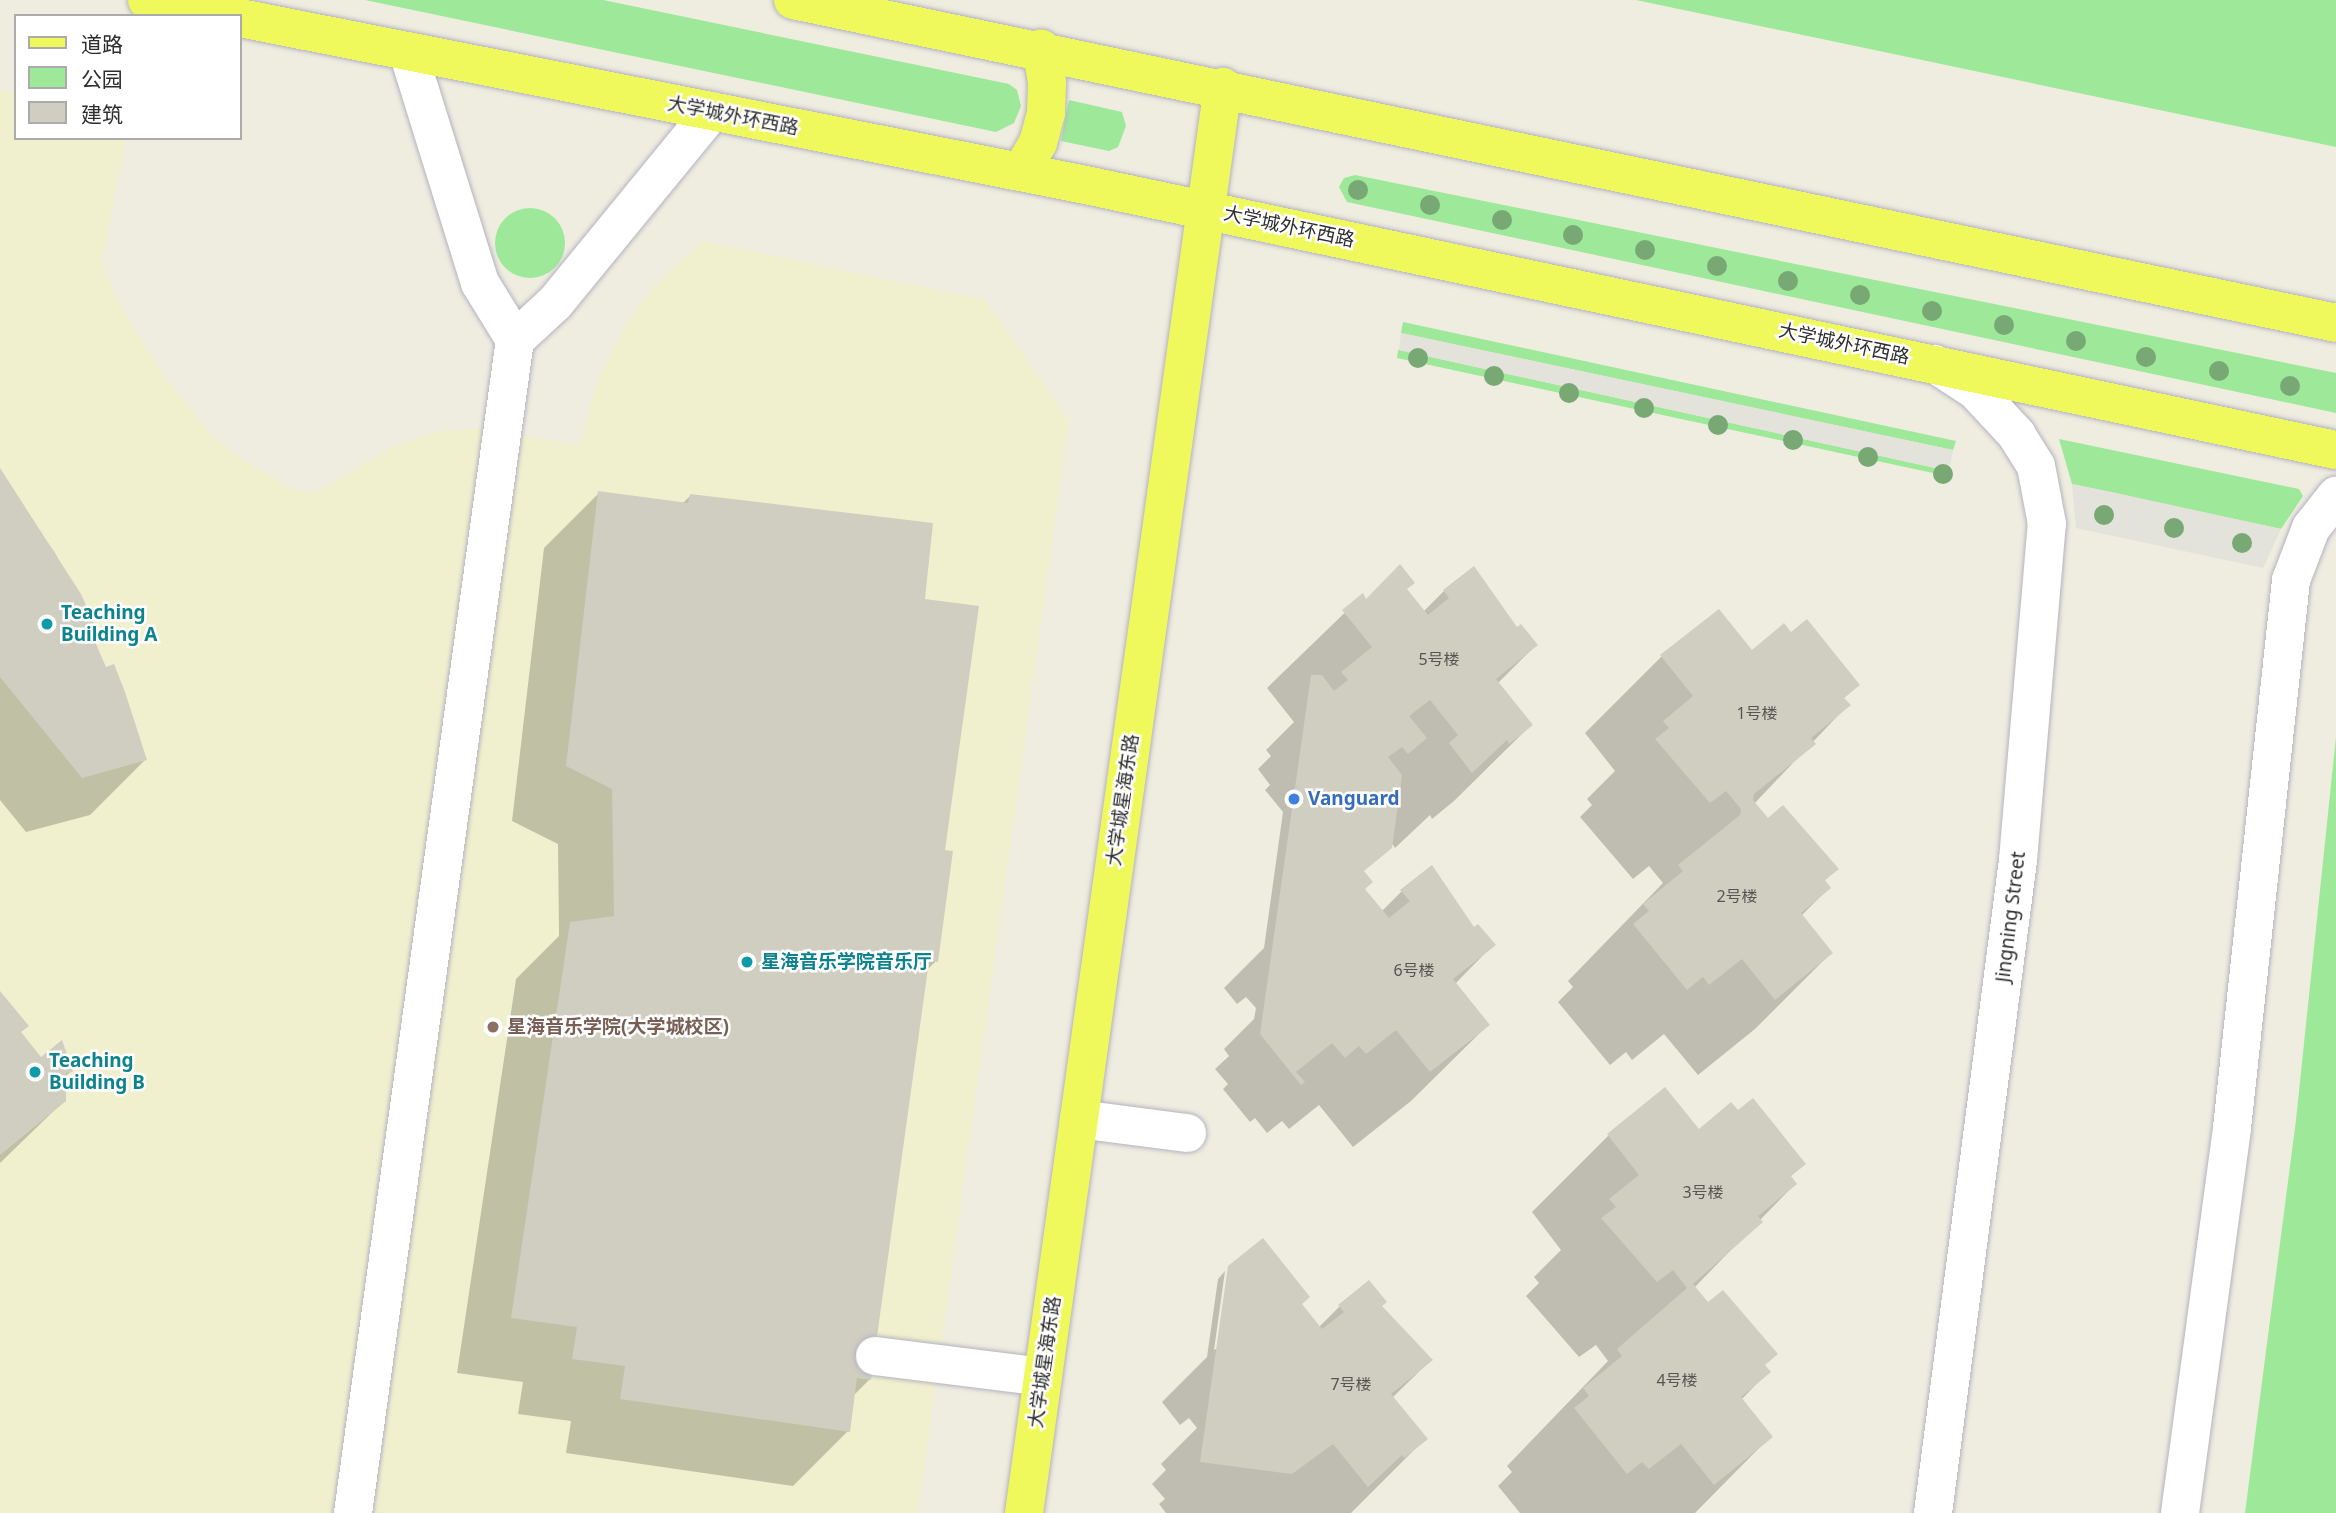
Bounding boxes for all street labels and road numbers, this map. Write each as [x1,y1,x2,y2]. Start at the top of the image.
street label: 大学城外环西路 [666,92,800,140]
street label: 大学城外环西路 [1222,202,1356,252]
street label: 大学城外环西路 [1777,319,1911,369]
street label: 大学城星海东路 [1102,733,1144,867]
street label: Jingning Street [1992,850,2030,984]
street label: 大学城星海东路 [1024,1295,1066,1429]

